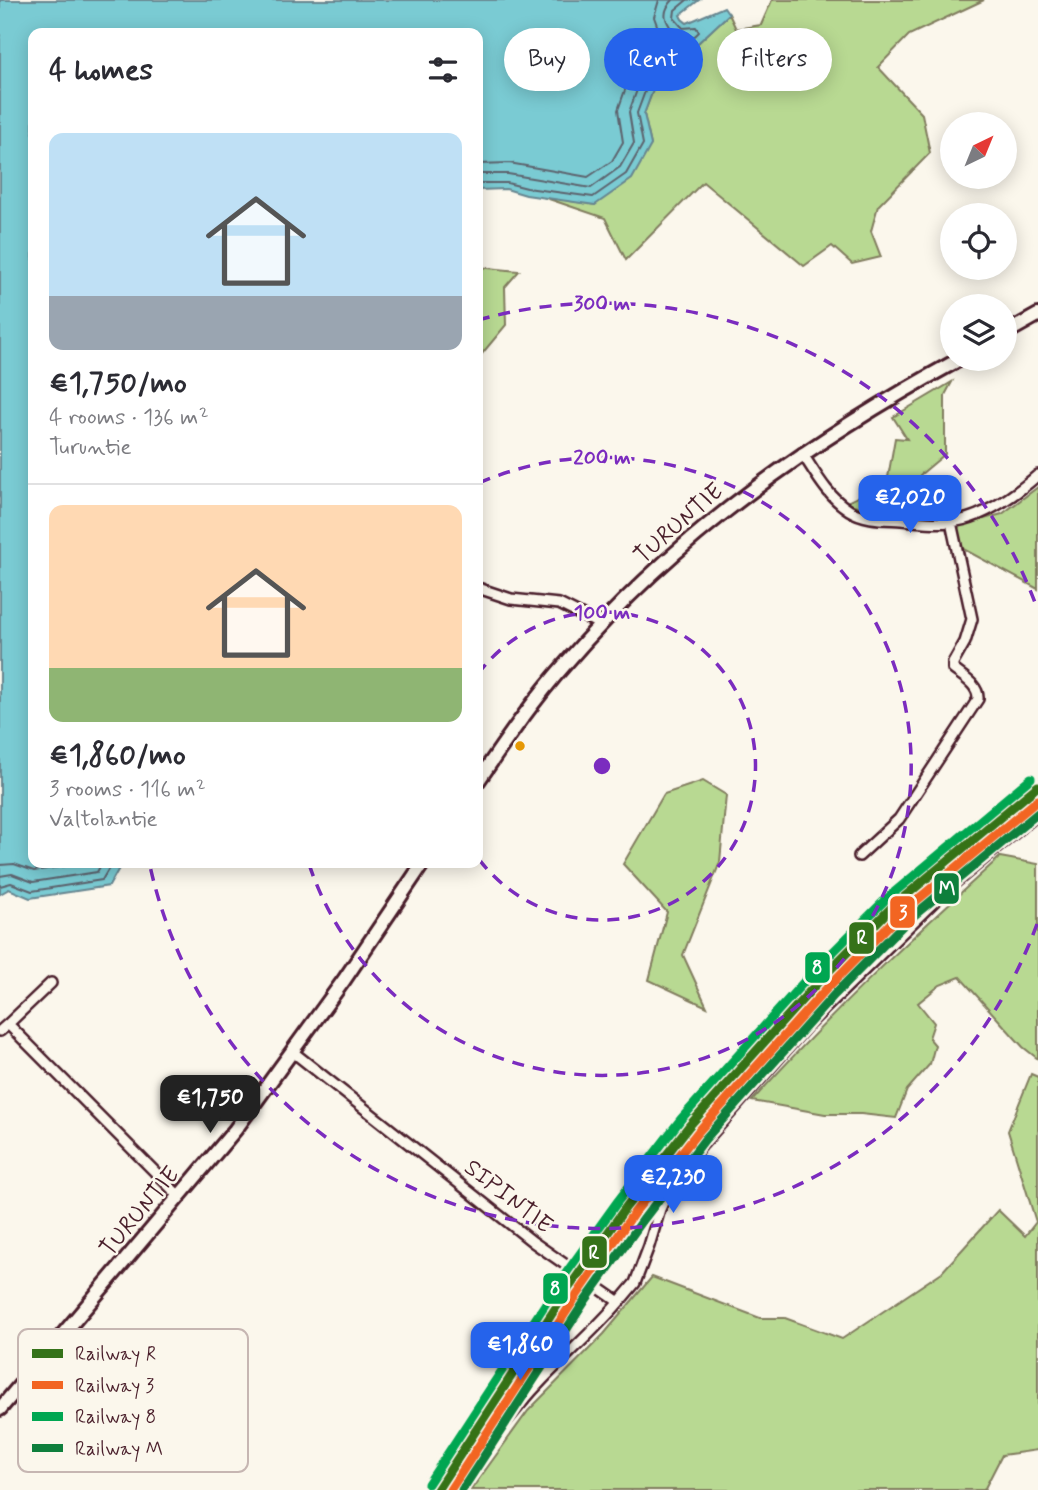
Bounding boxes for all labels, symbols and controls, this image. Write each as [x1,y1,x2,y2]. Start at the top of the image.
chip: Buy [504,28,590,91]
chip: Rent [604,28,703,91]
chip: Filters [717,28,832,91]
text: 4 homes [49,51,153,90]
icon: filters [424,51,462,89]
north arrow [940,112,1017,189]
map controls [940,112,1017,371]
icon: home [193,178,319,304]
button: locate [940,203,1017,280]
text: 300 m [574,290,631,318]
button: layers [940,294,1017,371]
text: €1,750/mo [49,364,187,403]
text: 4 rooms · 136 m² [49,403,209,433]
text: Turuntie [49,433,132,463]
text: 200 m [573,444,631,472]
pin: €2,020 [853,476,967,535]
street label: TURUNTIE [628,477,730,571]
text: €2,020 [874,483,946,513]
icon: home [193,550,319,676]
text: 100 m [574,599,630,627]
text: €1,860/mo [49,736,186,775]
unlabelled marker [513,739,527,753]
centre of rings [590,754,614,778]
text: 3 rooms · 116 m² [49,775,206,805]
text: Valtolantie [49,805,158,835]
line badge: M [933,872,960,905]
text: M [939,877,956,902]
line badge: 3 [889,895,916,929]
text: 3 [899,901,908,926]
line badge: R [848,921,875,955]
text: R [856,926,868,951]
line badge: 8 [804,951,831,984]
text: 8 [812,956,822,981]
pin: €1,750 [153,1076,267,1135]
text: €1,750 [176,1083,244,1113]
street label: SIPINTIE [457,1153,559,1241]
pin: €2,230 [616,1156,730,1215]
street label: TURUNTIE [93,1160,187,1264]
text: €2,230 [640,1163,706,1193]
line badge: R [581,1235,608,1269]
text: R [588,1241,600,1266]
line badge: 8 [542,1272,569,1305]
text: 8 [550,1277,560,1302]
pin: €1,860 [463,1322,577,1382]
legend [18,1329,248,1472]
text: €1,860 [487,1330,553,1360]
text: Railway R [75,1342,156,1368]
text: Railway 3 [75,1374,154,1400]
text: Railway 8 [75,1405,156,1431]
text: Railway M [75,1437,163,1463]

